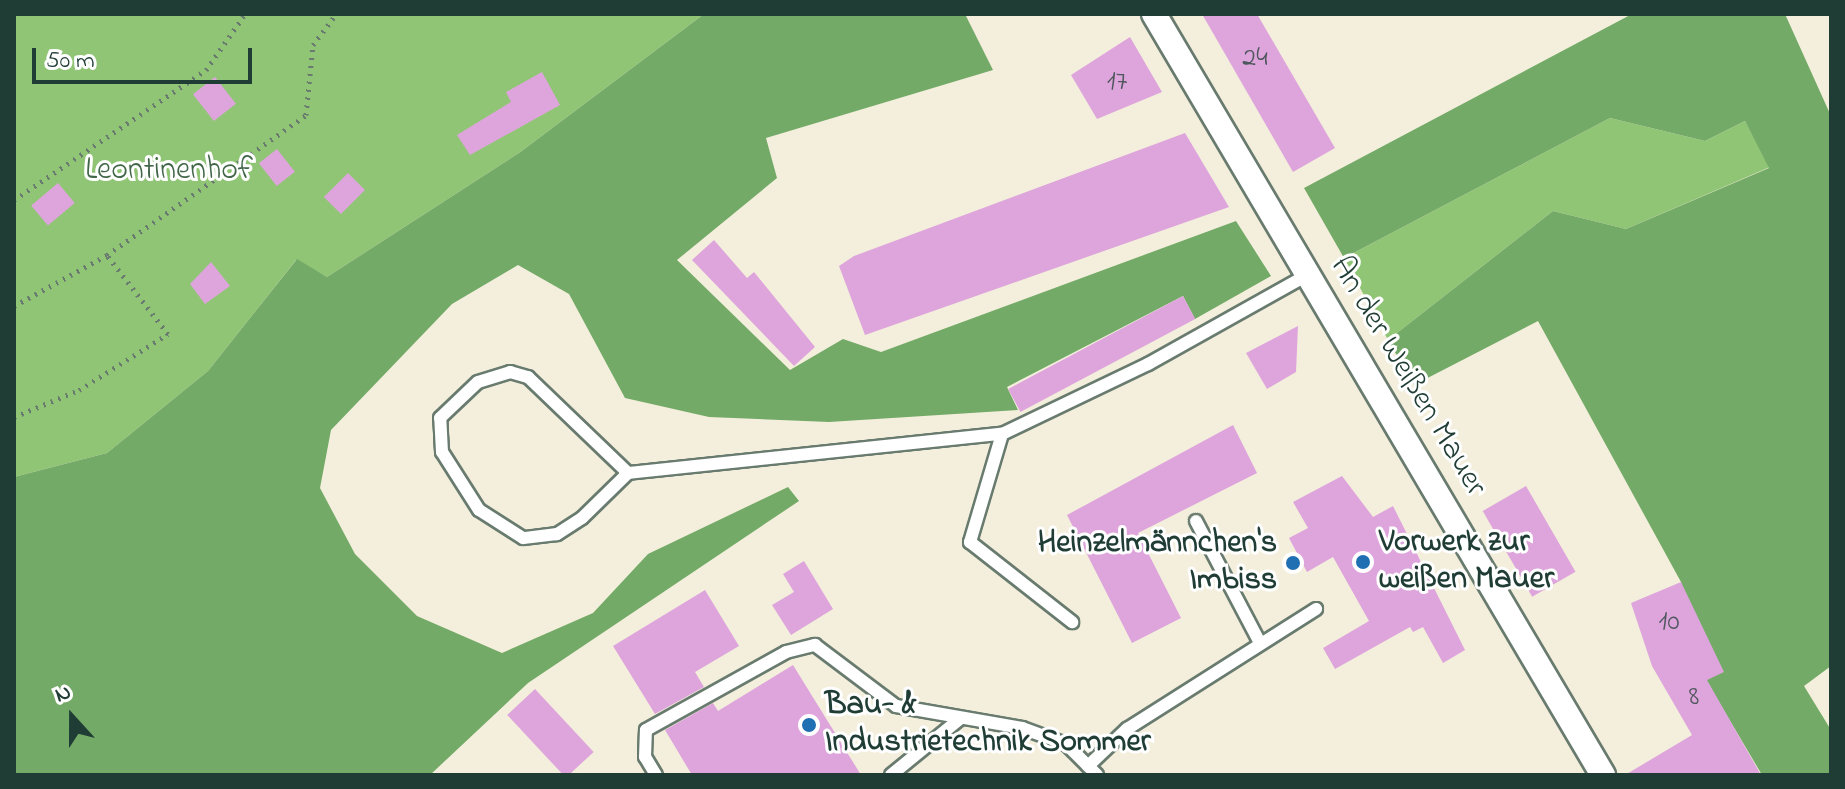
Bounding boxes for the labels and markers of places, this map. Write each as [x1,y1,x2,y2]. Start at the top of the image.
place label: Vorwerk zur weißen Mauer [1379,525,1554,600]
place label: Heinzelmännchen's Imbiss [1038,526,1277,601]
marker: Vorwerk zur weißen Mauer [1354,553,1372,571]
marker: Heinzelmännchen's Imbiss [1284,554,1302,572]
place label: Bau- & Industrietechnik Sommer [825,688,1151,763]
marker: Bau- & Industrietechnik Sommer [800,716,818,734]

